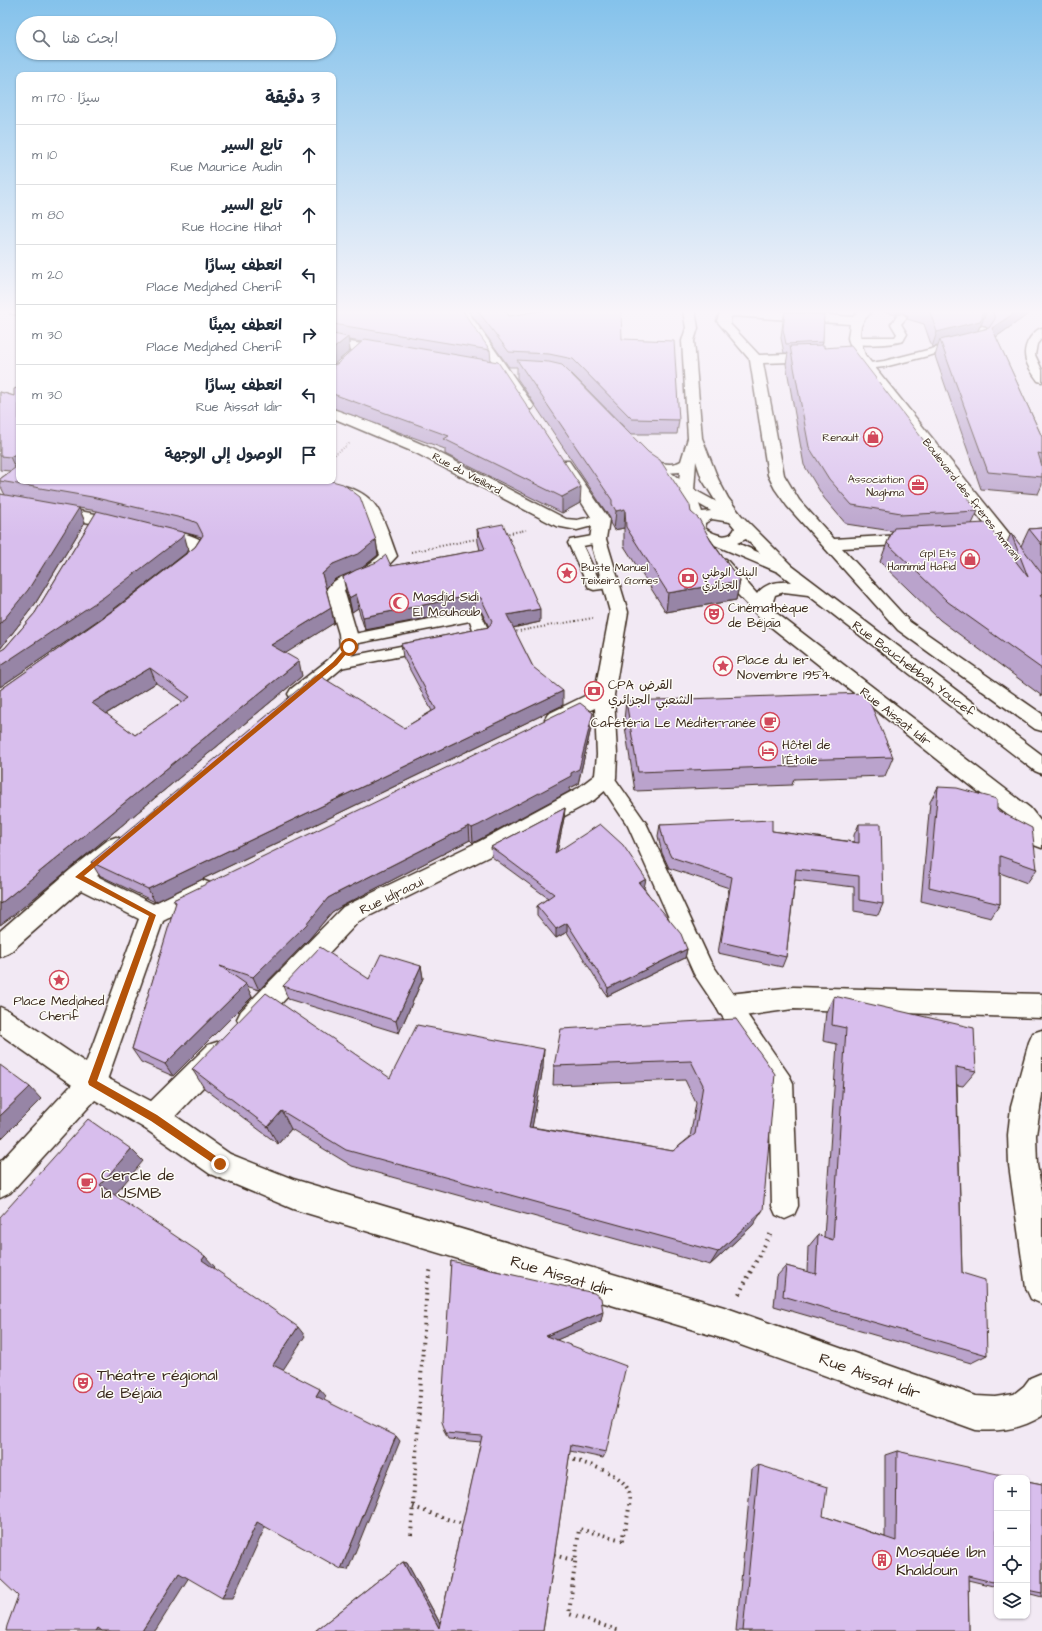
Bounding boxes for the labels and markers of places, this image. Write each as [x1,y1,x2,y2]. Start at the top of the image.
shop icon: Renault [862,426,884,448]
place label: Renault [822,430,860,445]
place label: Association Naghma [848,472,904,501]
office icon: Association Naghma [907,474,929,496]
place label: Gpl Ets Hamimid Hafid [887,546,956,574]
shop icon: Gpl Ets Hamimid Hafid [959,548,981,570]
place label: Buste Manuel Teixeira Gomes [581,560,659,588]
place icon: Buste Manuel Teixeira Gomes [556,562,578,584]
place label: البنك الوطني الجزائري [702,565,757,594]
bank icon: البنك الوطني الجزائري [677,567,699,589]
place label: Masdjid Sidi El Mouhoub [413,588,481,621]
mosque icon: Masdjid Sidi El Mouhoub [388,592,410,614]
place label: Cinémathèque de Béjaïa [728,599,808,632]
theatre icon: Cinémathèque de Béjaïa [703,603,725,625]
place label: Place du 1er Novembre 1954 [737,651,830,684]
place icon: Place du 1er Novembre 1954 [712,655,734,677]
place label: CPA القرض الشعبي الجزائري [608,676,693,711]
bank icon: CPA القرض الشعبي الجزائري [583,680,605,702]
cafe icon: Cafétéria Le Méditerranée [759,711,781,733]
place label: Cafétéria Le Méditerranée [591,714,756,732]
place label: Hôtel de l'Étoile [782,736,830,769]
hotel icon: Hôtel de l'Étoile [757,740,779,762]
place icon: Place Medjahed Cherif [48,969,70,991]
place label: Place Medjahed Cherif [14,992,105,1025]
place label: Cercle de la JSMB [101,1164,175,1204]
cafe icon: Cercle de la JSMB [76,1172,98,1194]
place label: Théatre régional de Béjaïa [97,1364,218,1404]
theatre icon: Théatre régional de Béjaïa [72,1372,94,1394]
place label: Mosquée Ibn Khaldoun [896,1541,986,1581]
building icon: Mosquée Ibn Khaldoun [871,1549,893,1571]

